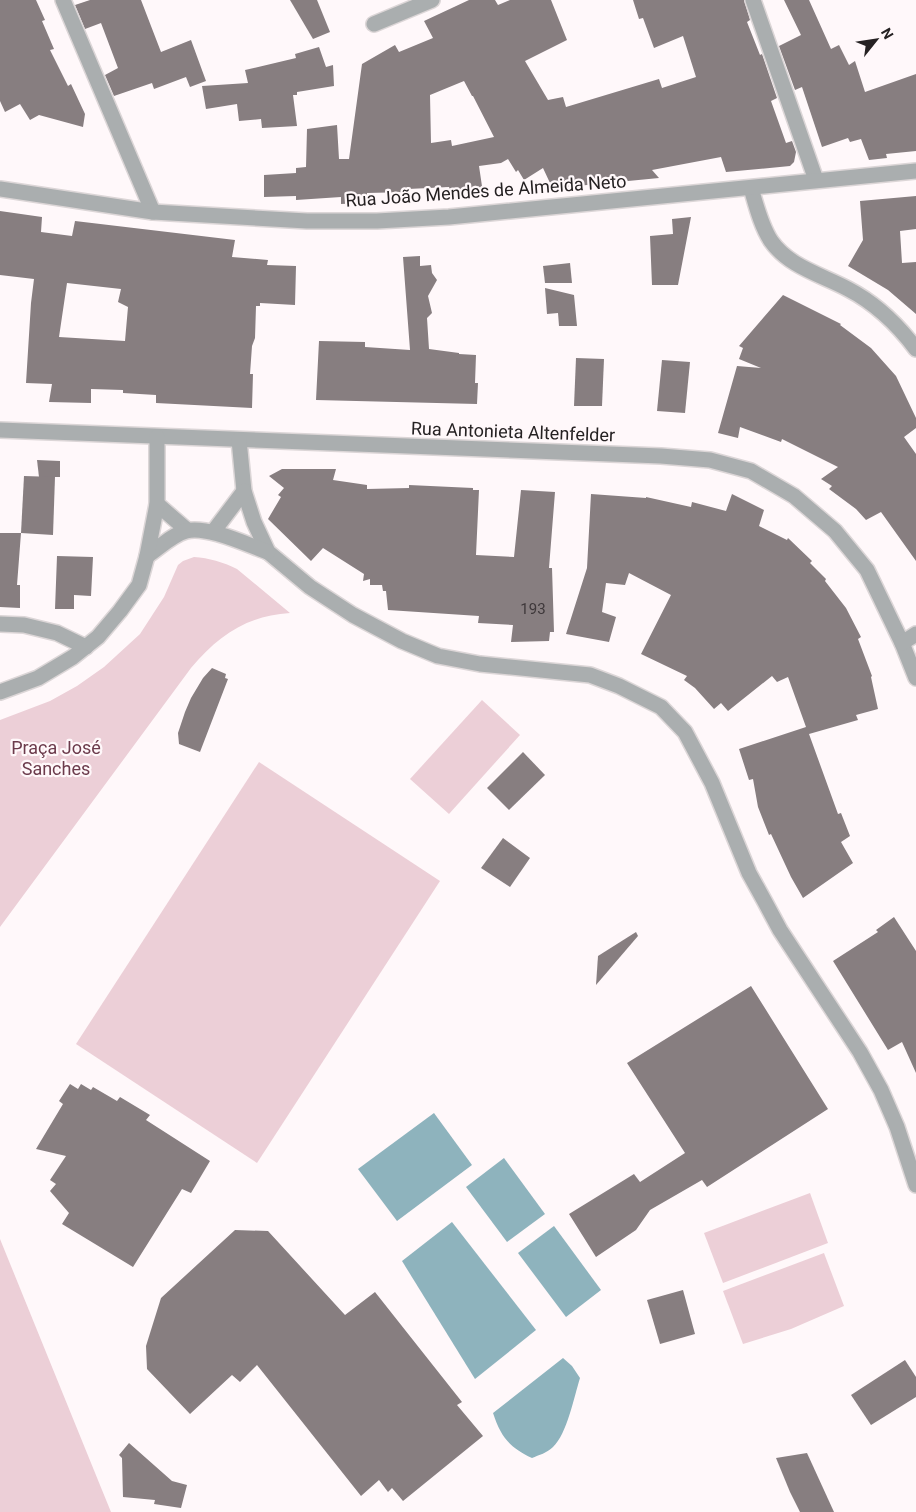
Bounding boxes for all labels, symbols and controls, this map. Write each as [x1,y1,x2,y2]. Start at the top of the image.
north arrow [851,15,901,65]
text: N [878,25,897,42]
street label: Rua João Mendes de Almeida Neto [345,170,627,211]
street label: Rua Antonieta Altenfelder [411,417,615,446]
house number: 193 [520,600,546,618]
park label: Praça José Sanches [11,737,101,779]

